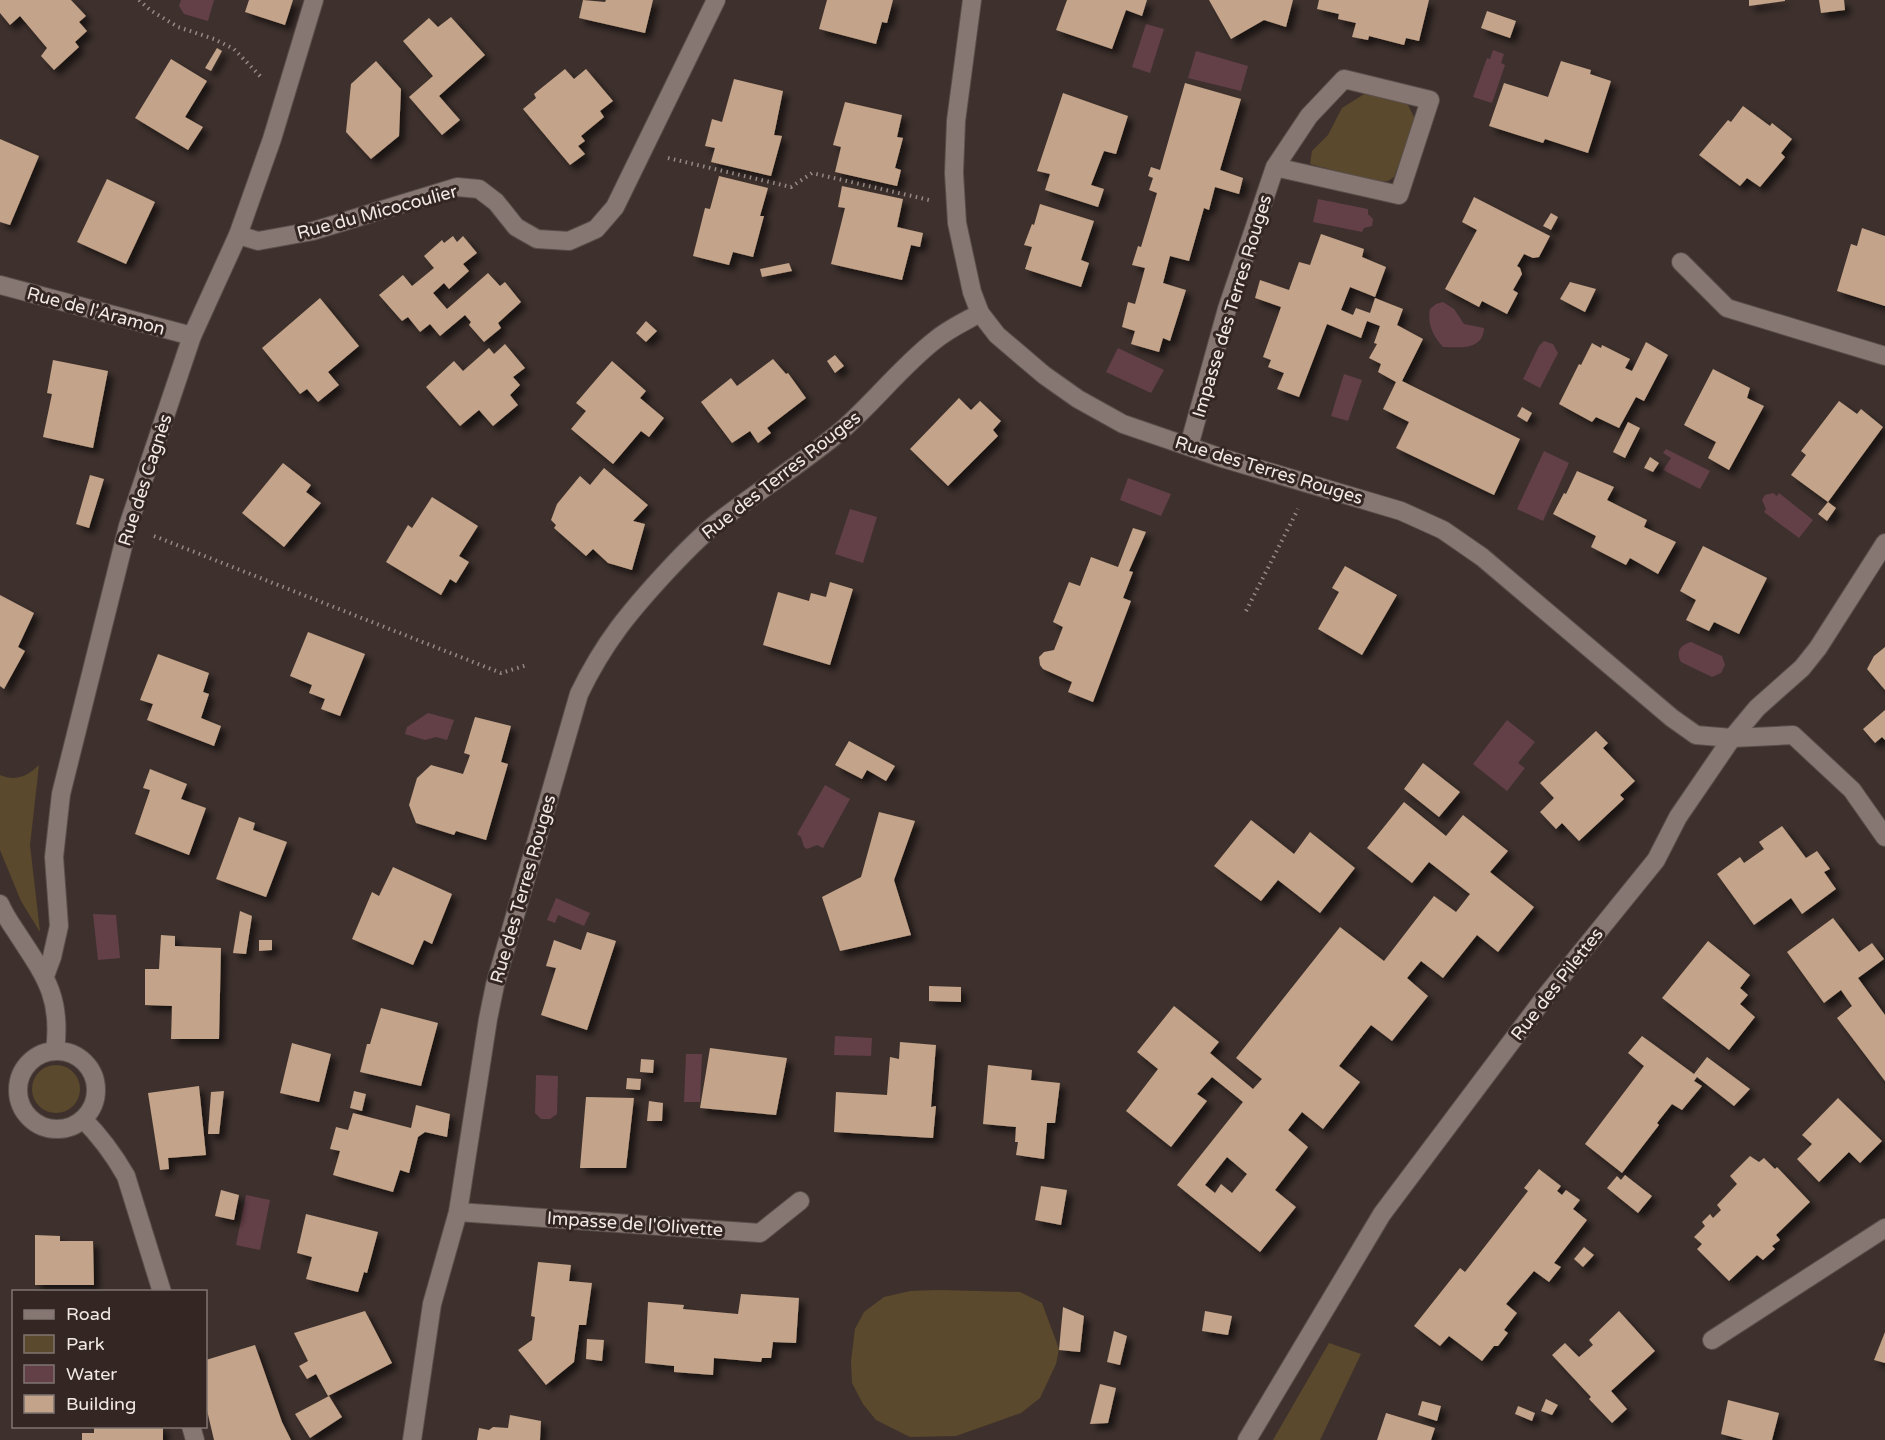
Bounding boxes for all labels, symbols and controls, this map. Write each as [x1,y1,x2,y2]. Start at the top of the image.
street label: Rue du Micocoulier [294,180,460,244]
street label: Impasse des Terres Rouges [1188,192,1276,420]
street label: Rue de l'Aramon [25,282,167,340]
street label: Rue des Terres Rouges [697,406,865,544]
street label: Rue des Cagnès [113,411,177,549]
street label: Rue des Terres Rouges [1172,431,1366,509]
street label: Rue des Terres Rouges [485,792,561,986]
street label: Rue des Pilettes [1506,923,1608,1045]
street label: Impasse de l'Olivette [546,1207,724,1241]
legend [12,1290,207,1428]
text: Road [66,1303,111,1325]
text: Park [66,1333,105,1355]
text: Water [66,1363,117,1385]
text: Building [66,1393,136,1415]

